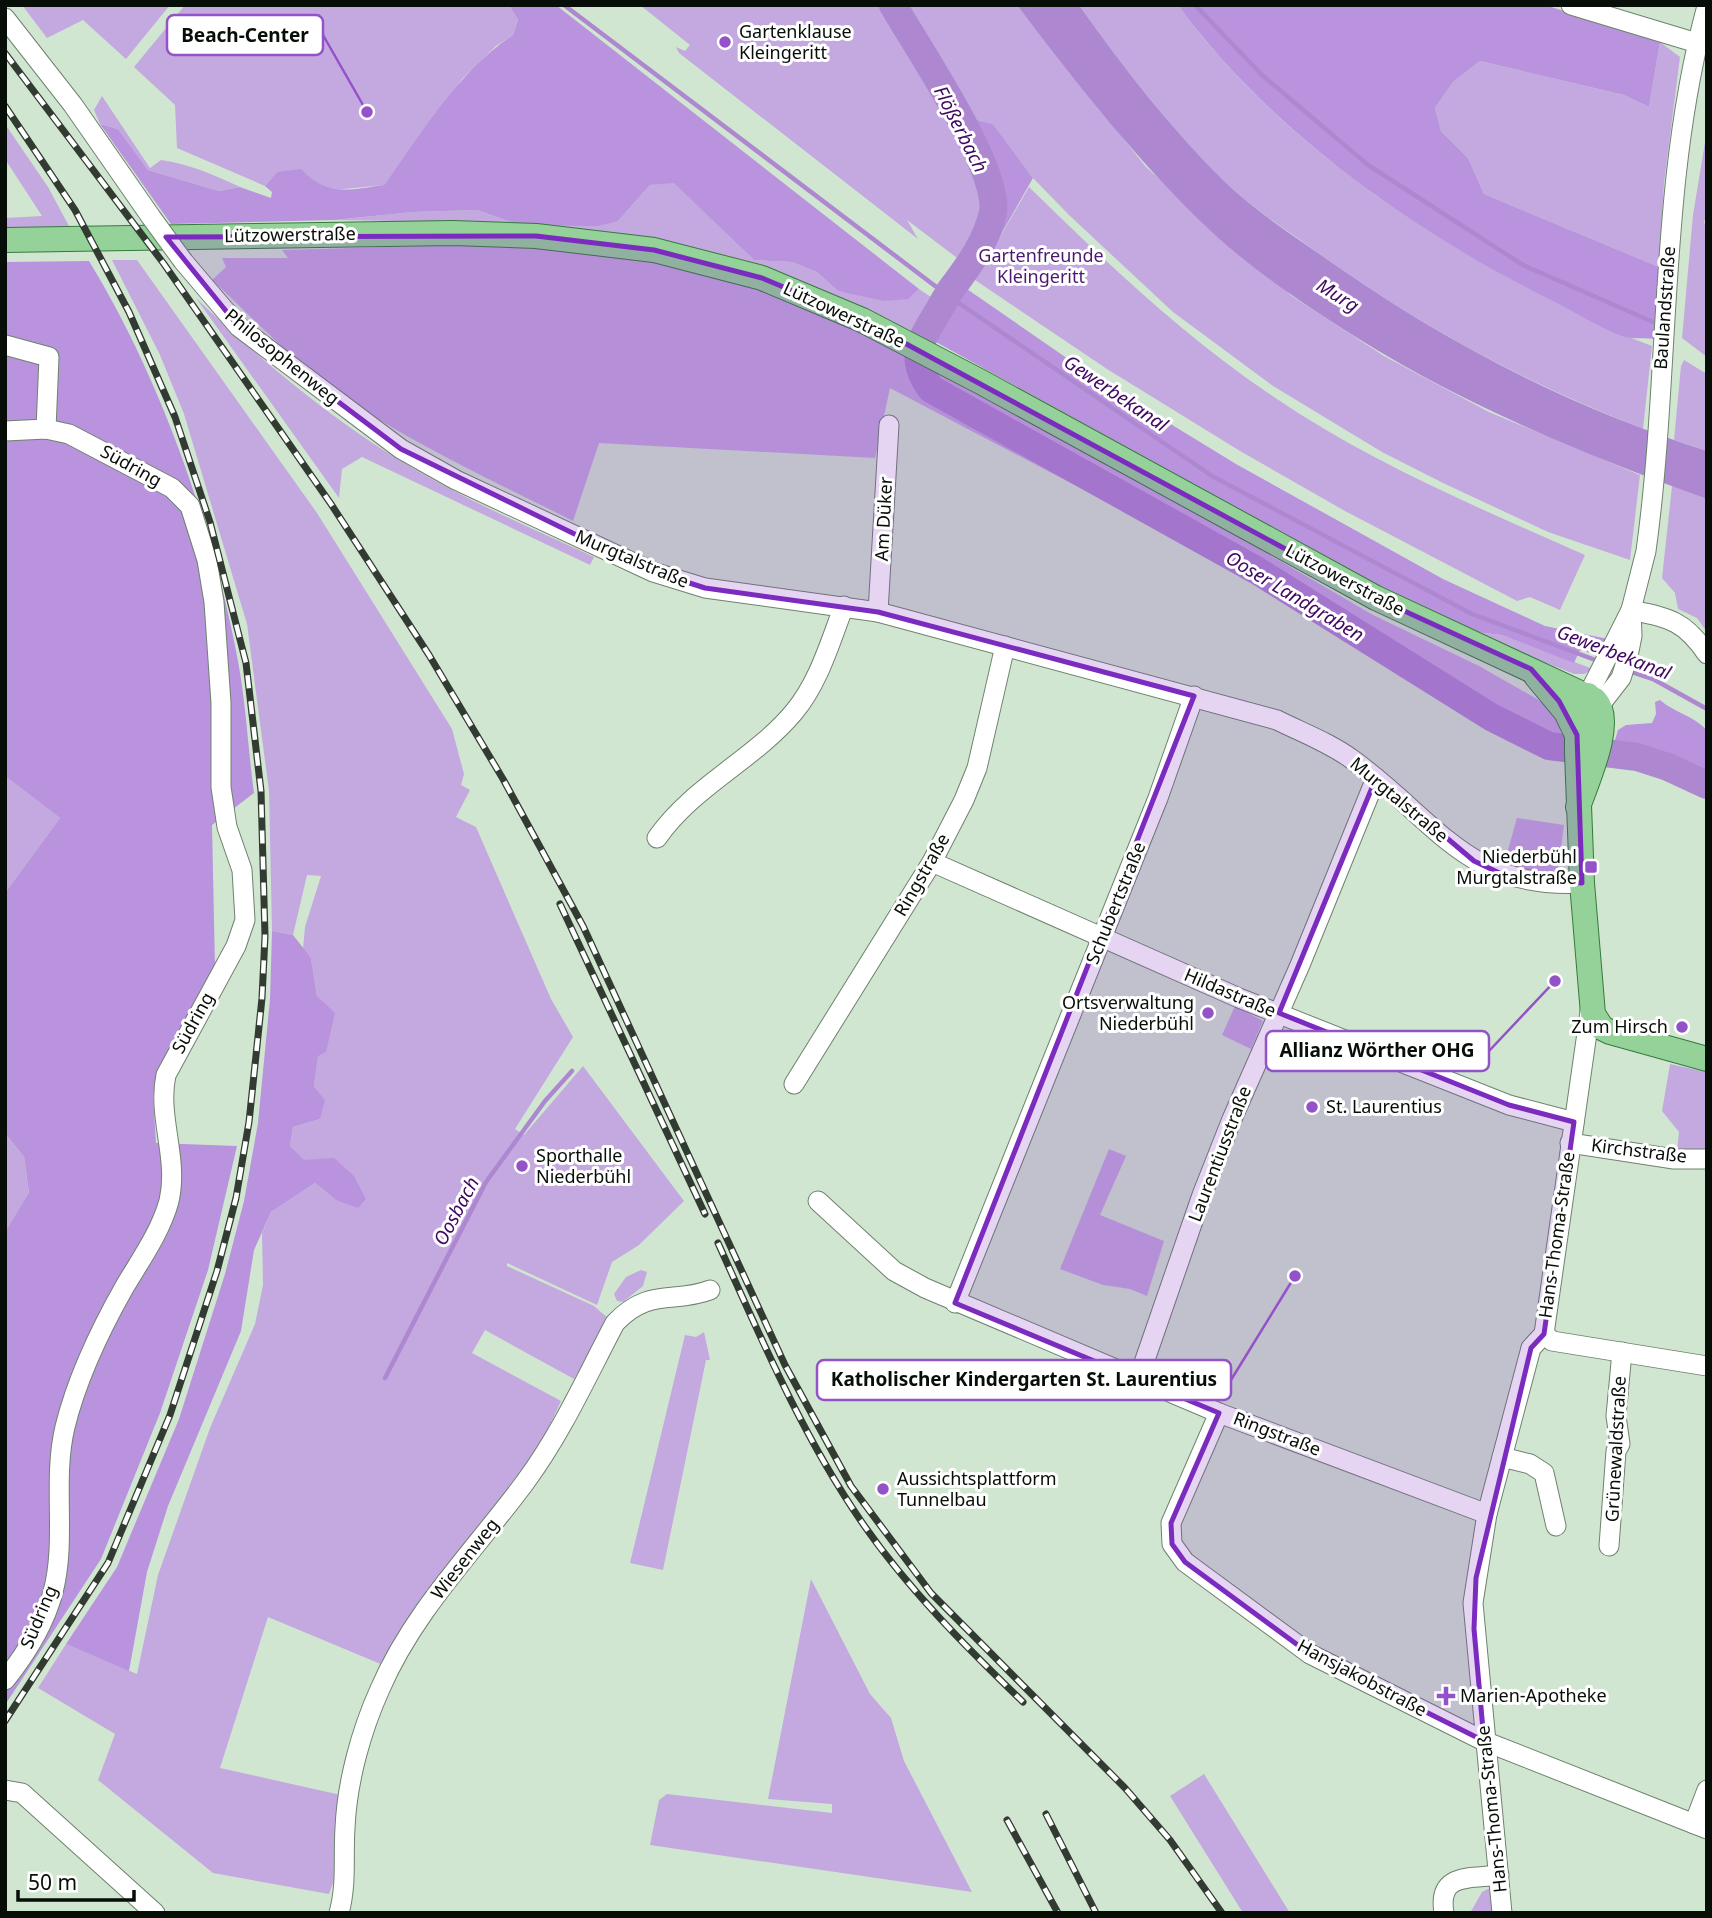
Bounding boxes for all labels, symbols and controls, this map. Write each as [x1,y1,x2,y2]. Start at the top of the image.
callout: Beach-Center [167,15,323,55]
place label: Gartenklause Kleingeritt [739,19,852,64]
text: Beach-Center [181,22,309,48]
marker: Gartenklause Kleingeritt [717,34,733,50]
water label: Flößerbach [928,81,994,177]
street label: Lützowerstraße [224,221,356,247]
park label: Gartenfreunde Kleingeritt [978,243,1104,288]
street label: Baulandstraße [1648,245,1680,370]
water label: Murg [1312,272,1364,318]
street label: Lützowerstraße [780,275,909,353]
street label: Philosophenweg [220,303,345,410]
water label: Gewerbekanal [1059,349,1174,438]
street label: Südring [97,439,166,492]
street label: Am Düker [869,476,897,562]
street label: Murgtalstraße [572,523,693,593]
street label: Lützowerstraße [1282,538,1409,621]
water label: Ooser Landgraben [1221,544,1369,648]
water label: Gewerbekanal [1553,618,1676,686]
street label: Murgtalstraße [1346,751,1454,847]
street label: Ringstraße [888,829,954,920]
street label: Schubertstraße [1080,838,1150,967]
place label: Niederbühl Murgtalstraße [1456,844,1577,889]
marker: Niederbühl Murgtalstraße [1583,859,1599,875]
street label: Hildastraße [1181,962,1280,1022]
street label: Südring [166,988,219,1057]
place label: Ortsverwaltung Niederbühl [1062,990,1194,1035]
marker: Ortsverwaltung Niederbühl [1200,1005,1216,1021]
place label: Zum Hirsch [1571,1014,1668,1038]
marker: Zum Hirsch [1674,1019,1690,1035]
callout: Allianz Wörther OHG [1266,1031,1489,1071]
text: Allianz Wörther OHG [1279,1037,1475,1063]
street label: Laurentiusstraße [1182,1082,1256,1225]
place label: St. Laurentius [1326,1094,1442,1118]
marker: St. Laurentius [1304,1099,1320,1115]
street label: Kirchstraße [1590,1132,1688,1168]
place label: Sporthalle Niederbühl [536,1143,631,1188]
street label: Hans-Thoma-Straße [1532,1150,1580,1320]
marker: Sporthalle Niederbühl [514,1158,530,1174]
water label: Oosbach [427,1172,485,1250]
callout: Katholischer Kindergarten St. Laurentius [817,1360,1231,1400]
text: Katholischer Kindergarten St. Laurentius [831,1366,1217,1392]
street label: Grünewaldstraße [1599,1375,1631,1523]
street label: Ringstraße [1230,1405,1325,1461]
place label: Aussichtsplattform Tunnelbau [897,1466,1057,1511]
marker: Aussichtsplattform Tunnelbau [875,1481,891,1497]
street label: Wiesenweg [425,1513,503,1604]
street label: Südring [14,1581,62,1652]
street label: Hansjakobstraße [1294,1633,1431,1721]
place label: Marien-Apotheke [1460,1683,1607,1707]
marker: Marien-Apotheke [1438,1688,1454,1704]
street label: Hans-Thoma-Straße [1470,1724,1512,1894]
scale bar [18,1858,133,1902]
text: 50 m [28,1868,77,1896]

